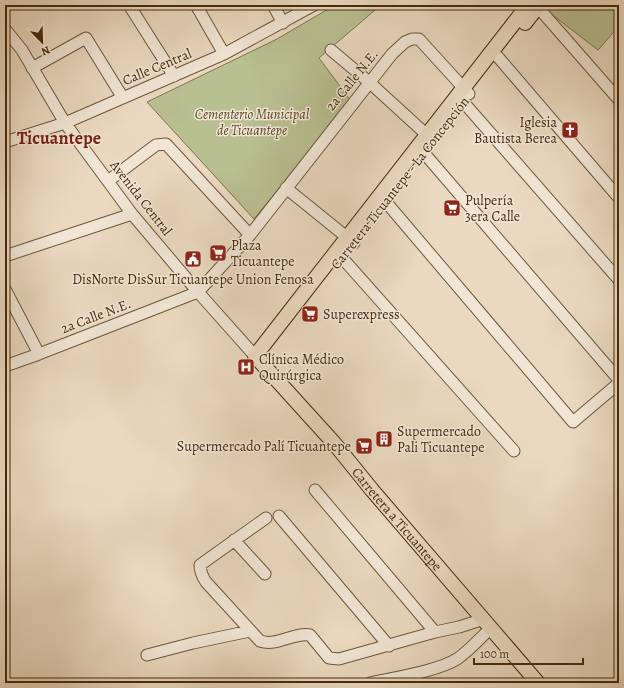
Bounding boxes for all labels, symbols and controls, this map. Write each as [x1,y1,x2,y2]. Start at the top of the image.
north arrow [22,22,62,62]
text: N [39,42,52,59]
street label: Calle Central [120,44,195,90]
street label: 2a Calle N.E. [321,45,383,115]
street label: Carretera Ticuantepe - La Concepción [326,92,474,273]
park label: Cementerio Municipal de Ticuantepe [195,105,310,140]
place label: Iglesia Bautista Berea [474,113,557,148]
church icon: Iglesia Bautista Berea [560,120,580,140]
district label: Ticuantepe [17,126,101,150]
street label: Avenida Central [105,156,177,240]
place label: Pulpería 3era Calle [465,191,520,226]
supermarket icon: Pulpería 3era Calle [442,198,462,218]
place label: Plaza Ticuantepe [231,236,294,271]
supermarket icon: Plaza Ticuantepe [208,243,228,263]
public building icon: DisNorte DisSur Ticuantepe Union Fenosa [183,249,203,269]
place label: DisNorte DisSur Ticuantepe Union Fenosa [72,270,314,289]
street label: 2a Calle N.E. [58,294,134,338]
supermarket icon: Superexpress [300,304,320,324]
place label: Superexpress [323,305,400,324]
place label: Clínica Médico Quirúrgica [259,350,344,385]
hospital icon: Clínica Médico Quirúrgica [236,357,256,377]
place label: Supermercado Pali Ticuantepe [397,422,485,457]
building icon: Supermercado Pali Ticuantepe [374,429,394,449]
supermarket icon: Supermercado Palí Ticuantepe [354,436,374,456]
place label: Supermercado Palí Ticuantepe [177,437,351,456]
street label: Carretera a Ticuantepe [348,463,447,575]
scale bar [474,640,583,666]
text: 100 m [480,646,509,662]

